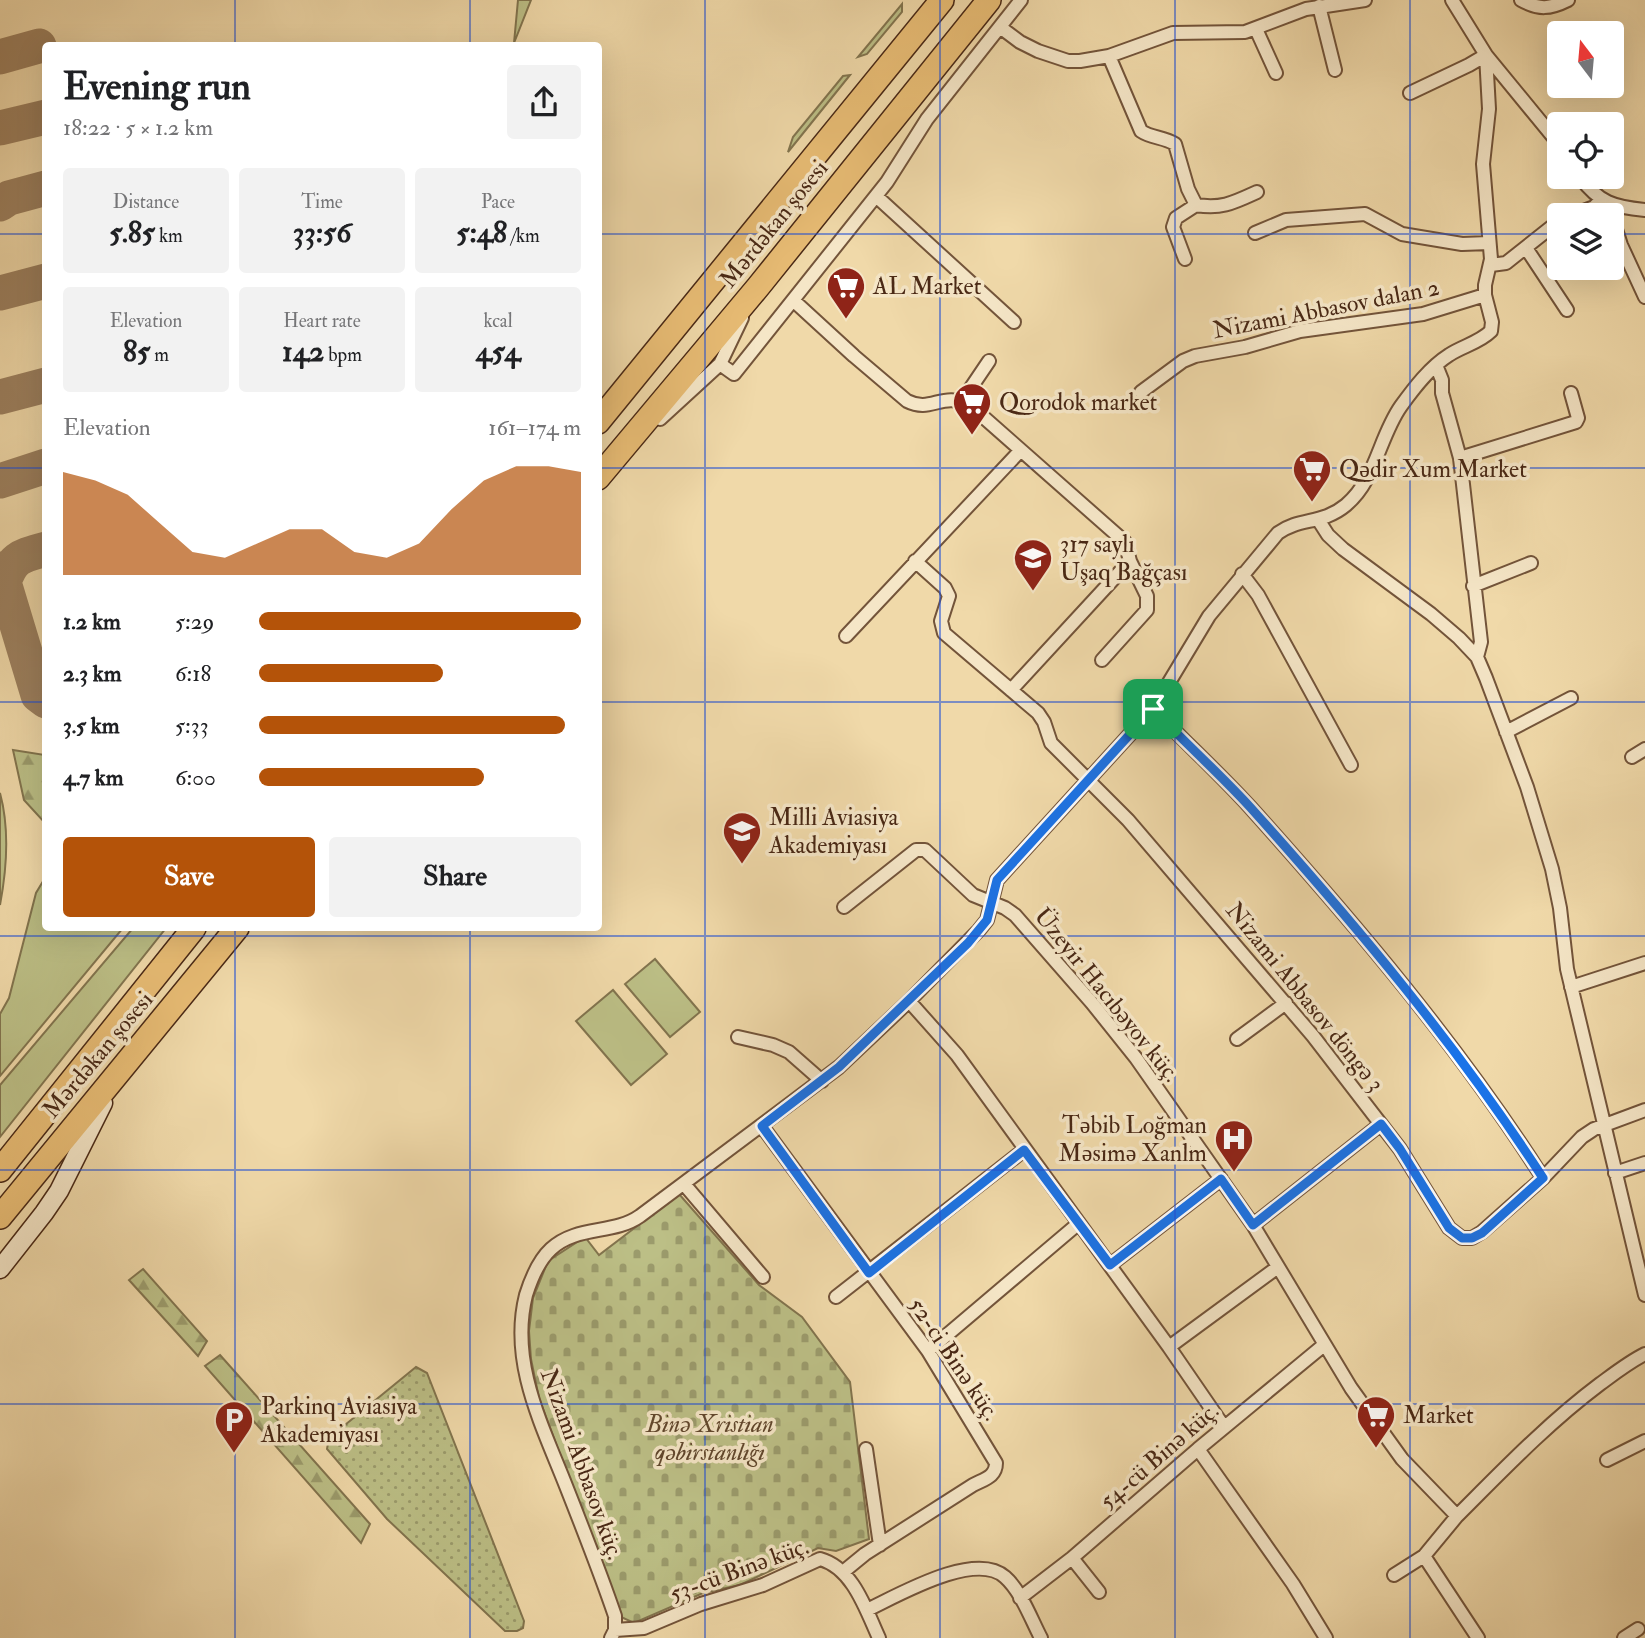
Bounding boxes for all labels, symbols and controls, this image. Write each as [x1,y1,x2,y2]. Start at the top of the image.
north arrow [1547,21,1624,98]
map controls [1547,21,1624,280]
text: Evening run [63,63,251,111]
button: share [507,65,581,139]
button: locate [1547,112,1624,189]
text: 18:22 · 5 × 1.2 km [63,113,213,142]
street label: Mərdəkan şosesi [713,153,835,295]
text: Distance [113,190,179,214]
text: Time [301,190,343,214]
text: Pace [481,190,515,214]
button: layers [1547,203,1624,280]
text: 5.85 [109,214,155,251]
text: 33:56 [293,214,351,251]
text: 5:48 [456,214,507,251]
text: km [155,224,183,248]
text: /km [507,224,540,248]
supermarket icon: AL Market [825,265,867,320]
place label: AL Market [872,271,982,302]
street label: Nizami Abbasov dalan 2 [1210,272,1442,346]
text: Elevation [110,309,182,333]
text: Heart rate [283,309,361,333]
text: kcal [483,309,513,333]
text: 85 [123,333,150,370]
text: 142 [282,333,324,370]
text: 454 [476,333,520,370]
text: m [150,343,169,367]
text: bpm [324,343,362,367]
supermarket icon: Qorodok market [951,381,993,436]
place label: Qorodok market [999,387,1158,418]
text: Elevation [63,413,151,442]
text: 161–174 m [488,413,581,442]
supermarket icon: Qədir Xum Market [1291,448,1333,503]
place label: Qədir Xum Market [1339,454,1527,485]
place label: 317 saylı Uşaq Bağçası [1060,529,1187,588]
school or university icon: 317 saylı Uşaq Bağçası [1012,537,1054,592]
text: 1.2 km [63,607,121,636]
text: 5:29 [175,607,214,636]
text: 2.3 km [63,659,122,688]
text: 6:18 [175,659,211,688]
pin [1123,679,1183,739]
icon: arrive [1134,690,1172,728]
text: 3.5 km [63,711,120,740]
text: 5:33 [175,711,208,740]
text: 4.7 km [63,763,124,792]
text: 6:00 [175,763,216,792]
place label: Milli Aviasiya Akademiyası [768,802,900,861]
school or university icon: Milli Aviasiya Akademiyası [721,810,763,865]
button: Save [63,837,315,917]
button: Share [329,837,581,917]
street label: Nizami Abbasov döngə 3 [1219,896,1391,1098]
street label: Üzeyir Hacıbəyov küç. [1027,902,1187,1088]
street label: Mərdəkan şosesi [36,985,160,1125]
place label: Təbib Loğman Məsimə Xanlm [1059,1110,1207,1169]
hospital icon: Təbib Loğman Məsimə Xanlm [1213,1118,1255,1173]
street label: 52-ci Binə küç. [901,1291,1007,1427]
street label: Nizami Abbasov küç. [533,1364,631,1564]
place label: Parkinq Aviasiya Akademiyası [260,1391,418,1450]
supermarket icon: Market [1355,1394,1397,1449]
street label: 54-cü Binə küç. [1093,1396,1225,1516]
parking icon: Parkinq Aviasiya Akademiyası [213,1399,255,1454]
place label: Market [1403,1400,1474,1431]
park label: Binə Xristian qəbirstanlığı [645,1409,774,1468]
street label: 53-cü Binə küç. [665,1531,813,1609]

